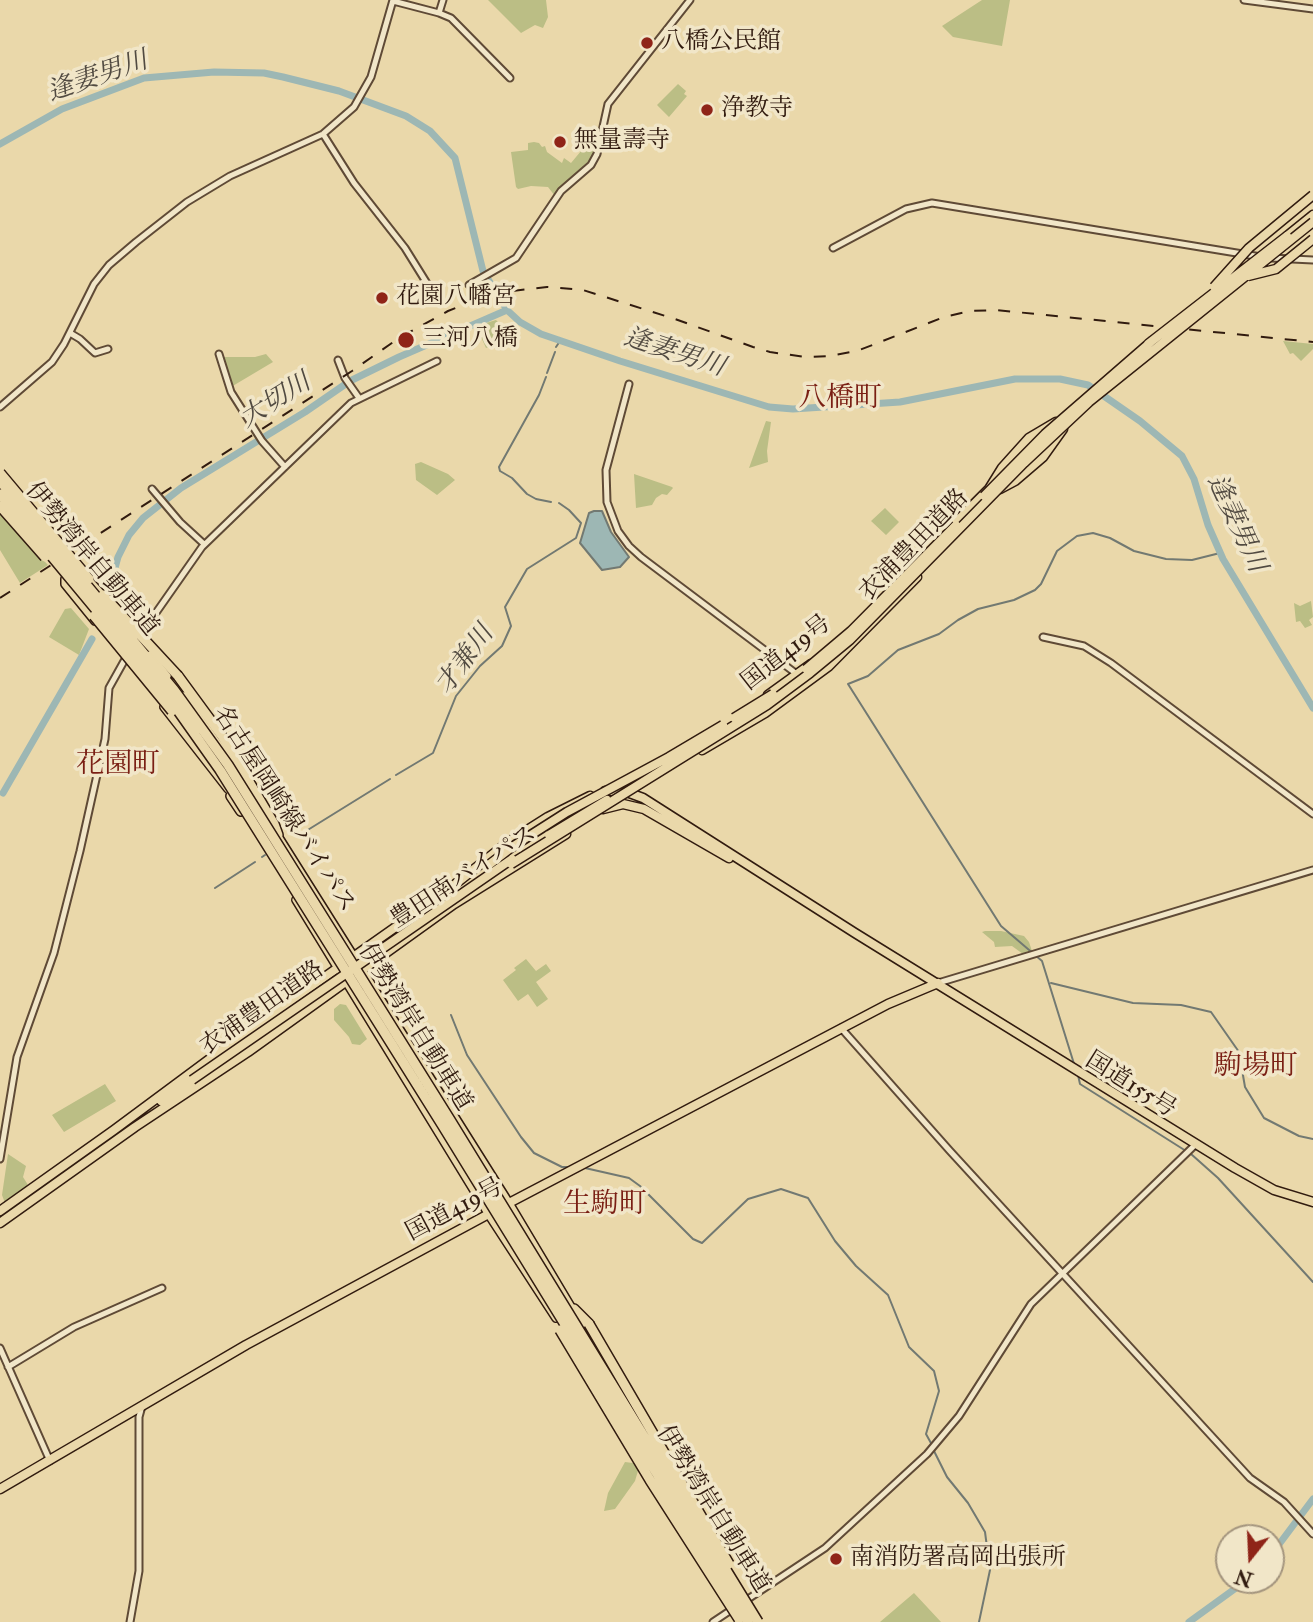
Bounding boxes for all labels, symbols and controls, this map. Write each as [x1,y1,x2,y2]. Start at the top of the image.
place label: 八橋公民館 [661,29,781,57]
marker: 八橋公民館 [639,35,655,51]
water label: 逢妻男川 [44,46,152,110]
place label: 浄教寺 [721,96,793,124]
marker: 浄教寺 [699,102,715,118]
place label: 無量壽寺 [574,128,670,156]
marker: 無量壽寺 [552,134,568,150]
place label: 花園八幡宮 [396,284,516,312]
marker: 花園八幡宮 [374,290,390,306]
water label: 逢妻男川 [620,323,728,385]
place label: 三河八橋 [422,326,518,354]
marker: 三河八橋 [396,330,416,350]
water label: 大切川 [235,368,317,436]
district label: 八橋町 [798,383,882,417]
water label: 逢妻男川 [1199,470,1271,578]
street label: 伊勢湾岸自動車道 [18,477,164,643]
street label: 衣浦豊田道路 [855,484,975,608]
street label: 国道419号 [736,610,838,698]
water label: 才兼川 [430,620,502,702]
street label: 名古屋岡崎線バイパス [206,702,360,918]
district label: 花園町 [76,749,160,783]
street label: 豊田南バイパス [386,820,542,936]
street label: 伊勢湾岸自動車道 [351,939,477,1117]
street label: 衣浦豊田道路 [196,956,330,1062]
street label: 国道155号 [1079,1047,1181,1125]
district label: 駒場町 [1214,1051,1298,1085]
street label: 国道419号 [402,1173,508,1249]
district label: 生駒町 [563,1189,647,1223]
street label: 伊勢湾岸自動車道 [649,1421,775,1599]
north arrow [1215,1524,1285,1594]
place label: 南消防署高岡出張所 [850,1545,1066,1573]
marker: 南消防署高岡出張所 [828,1551,844,1567]
text: N [1232,1563,1256,1591]

